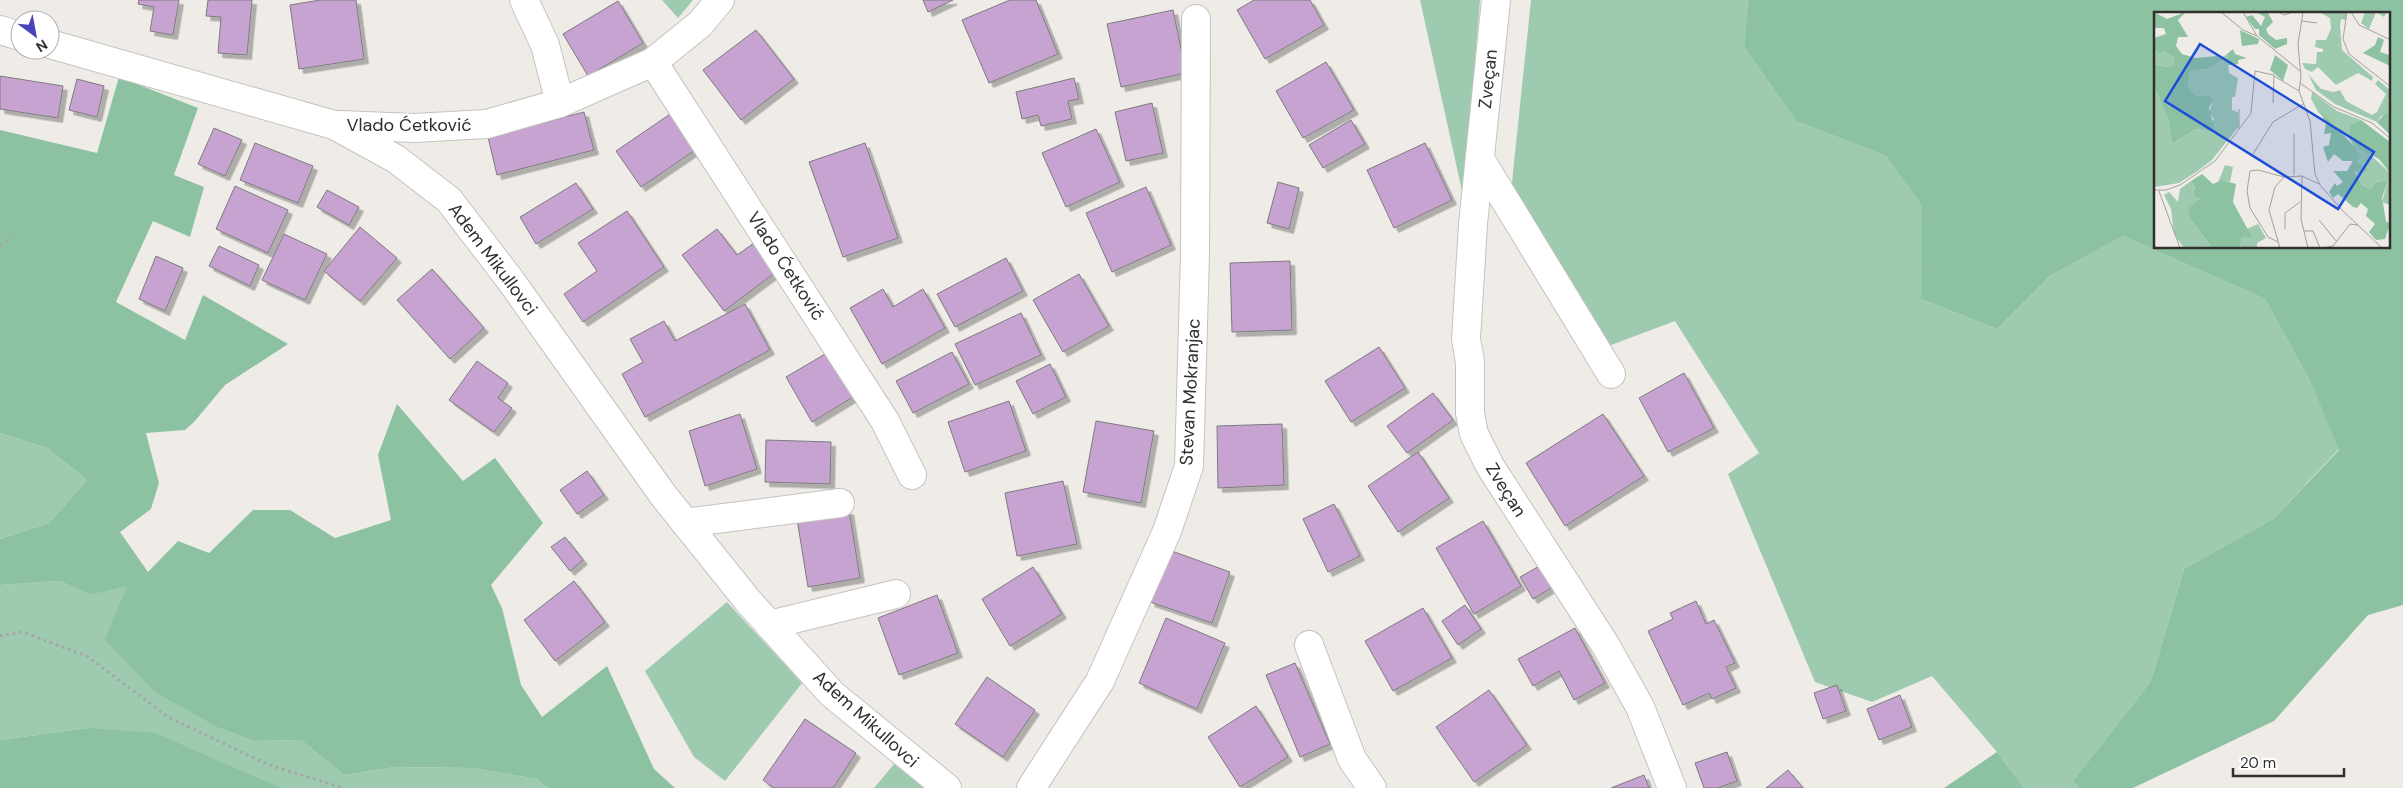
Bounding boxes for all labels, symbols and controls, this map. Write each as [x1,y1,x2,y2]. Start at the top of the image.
north arrow [10,10,60,60]
inset map [2154,12,2390,249]
text: N [33,36,51,56]
street label: Zveçan [1473,48,1503,110]
street label: Vlado Ćetković [346,113,472,137]
street label: Adem Mikullovci [443,198,543,320]
street label: Vlado Ćetković [742,207,830,325]
street label: Stevan Mokranjac [1174,318,1206,466]
street label: Zveçan [1480,458,1532,522]
street label: Adem Mikullovci [808,665,924,773]
scale bar [2233,746,2344,778]
text: 20 m [2240,753,2276,773]

